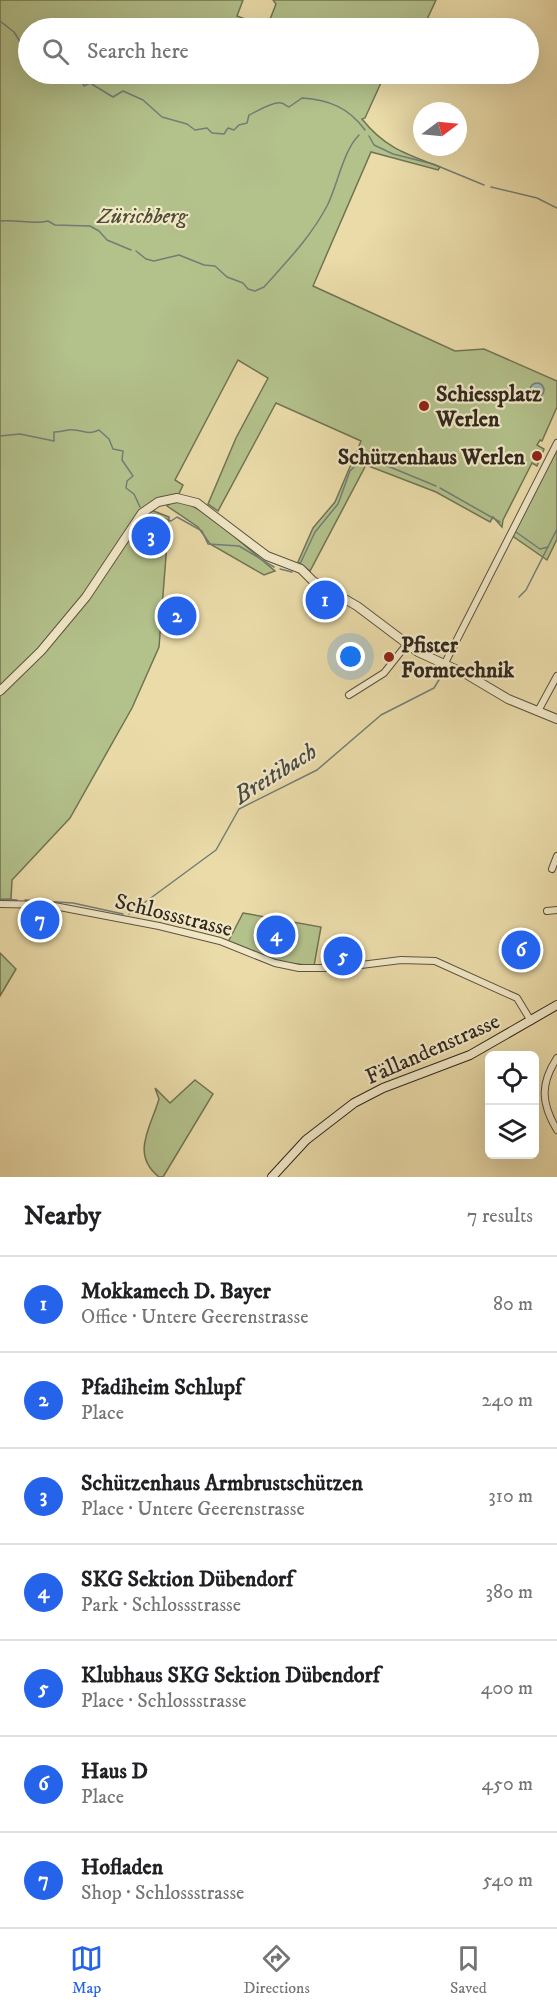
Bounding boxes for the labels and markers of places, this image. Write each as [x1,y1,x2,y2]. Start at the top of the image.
place label: Schiessplatz Werlen [435,381,542,433]
marker: Schiessplatz Werlen [417,399,431,413]
place label: Schützenhaus Werlen [338,444,526,471]
marker: Schützenhaus Werlen [530,449,544,463]
pin: 3 [132,514,170,558]
pin: 1 [306,578,344,622]
pin: 2 [158,594,196,638]
place label: Pfister Formtechnik [401,632,515,684]
marker: Pfister Formtechnik [382,650,396,664]
pin: 7 [20,898,60,942]
pin: 4 [256,912,296,958]
pin: 6 [502,928,540,972]
pin: 5 [324,934,362,978]

